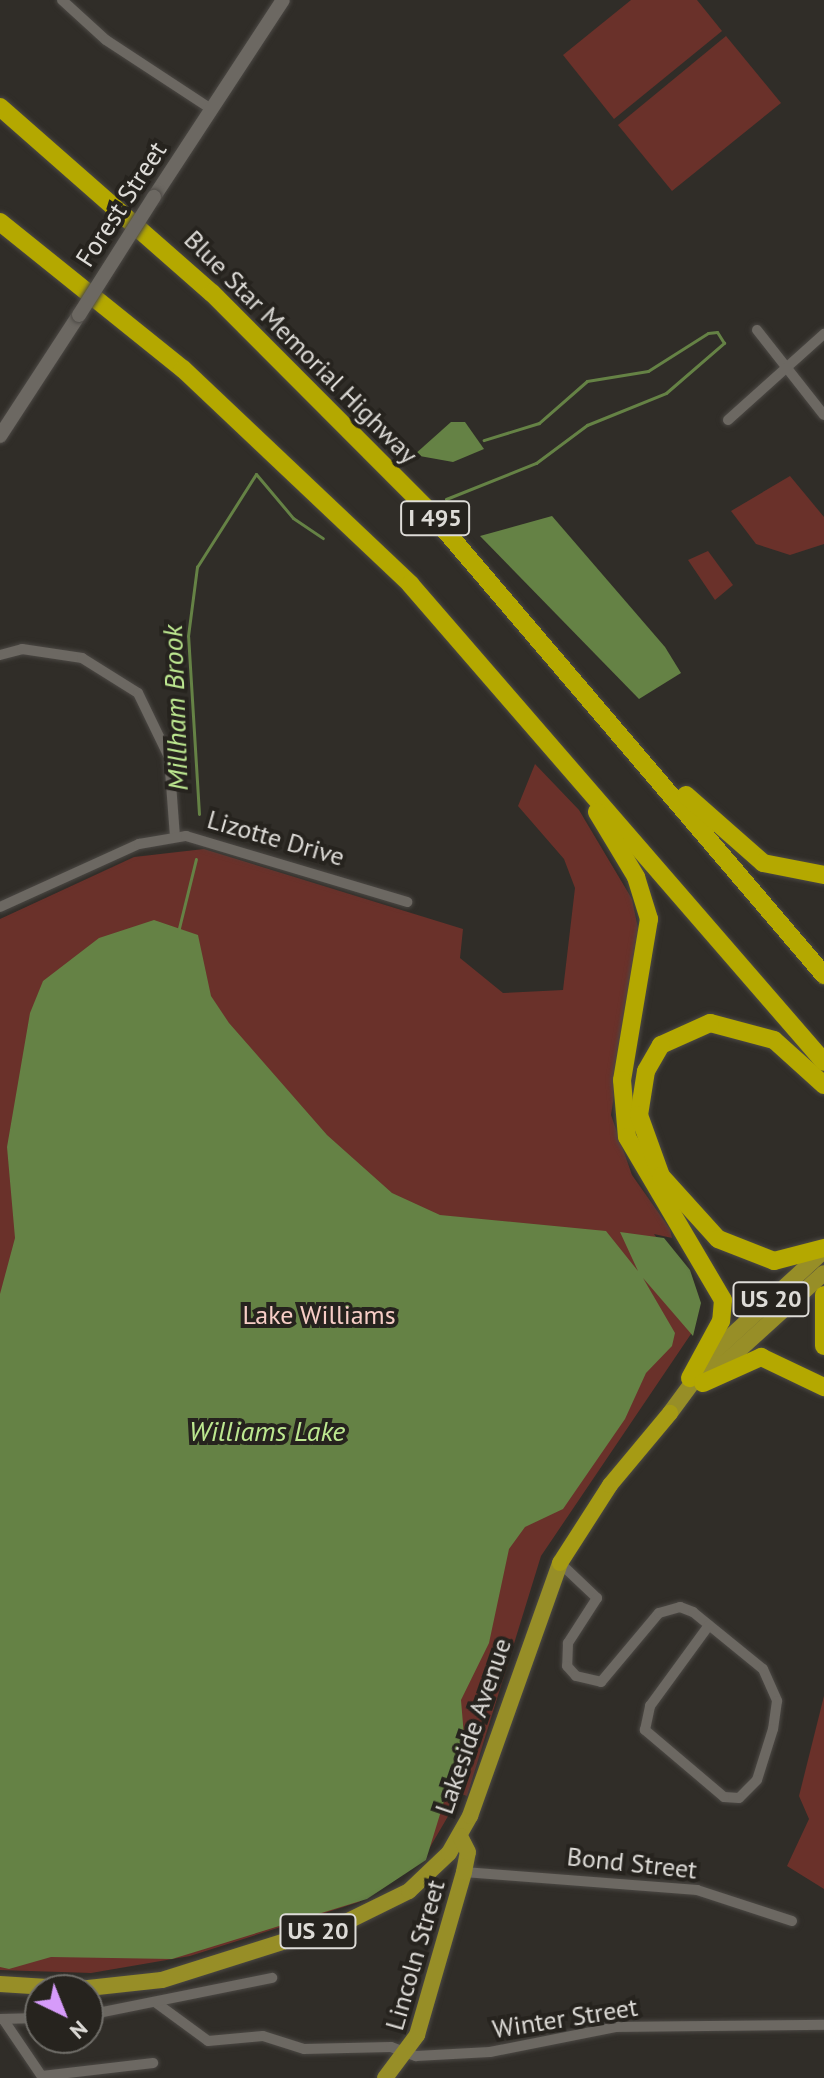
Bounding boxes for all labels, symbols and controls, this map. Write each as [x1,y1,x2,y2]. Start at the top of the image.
street label: Forest Street [69,136,173,272]
street label: Blue Star Memorial Highway [178,224,424,470]
road number: I 495 [399,498,471,538]
water label: Millham Brook [155,624,195,792]
street label: Lizotte Drive [204,804,348,872]
road number: US 20 [731,1279,811,1319]
park label: Lake Williams [242,1299,396,1331]
water label: Williams Lake [189,1414,345,1448]
street label: Lakeside Avenue [428,1634,518,1818]
street label: Bond Street [565,1841,699,1885]
street label: Lincoln Street [379,1876,451,2034]
road number: US 20 [278,1911,358,1951]
north arrow [24,1974,104,2054]
street label: Winter Street [490,1991,640,2045]
text: N [64,2015,94,2045]

